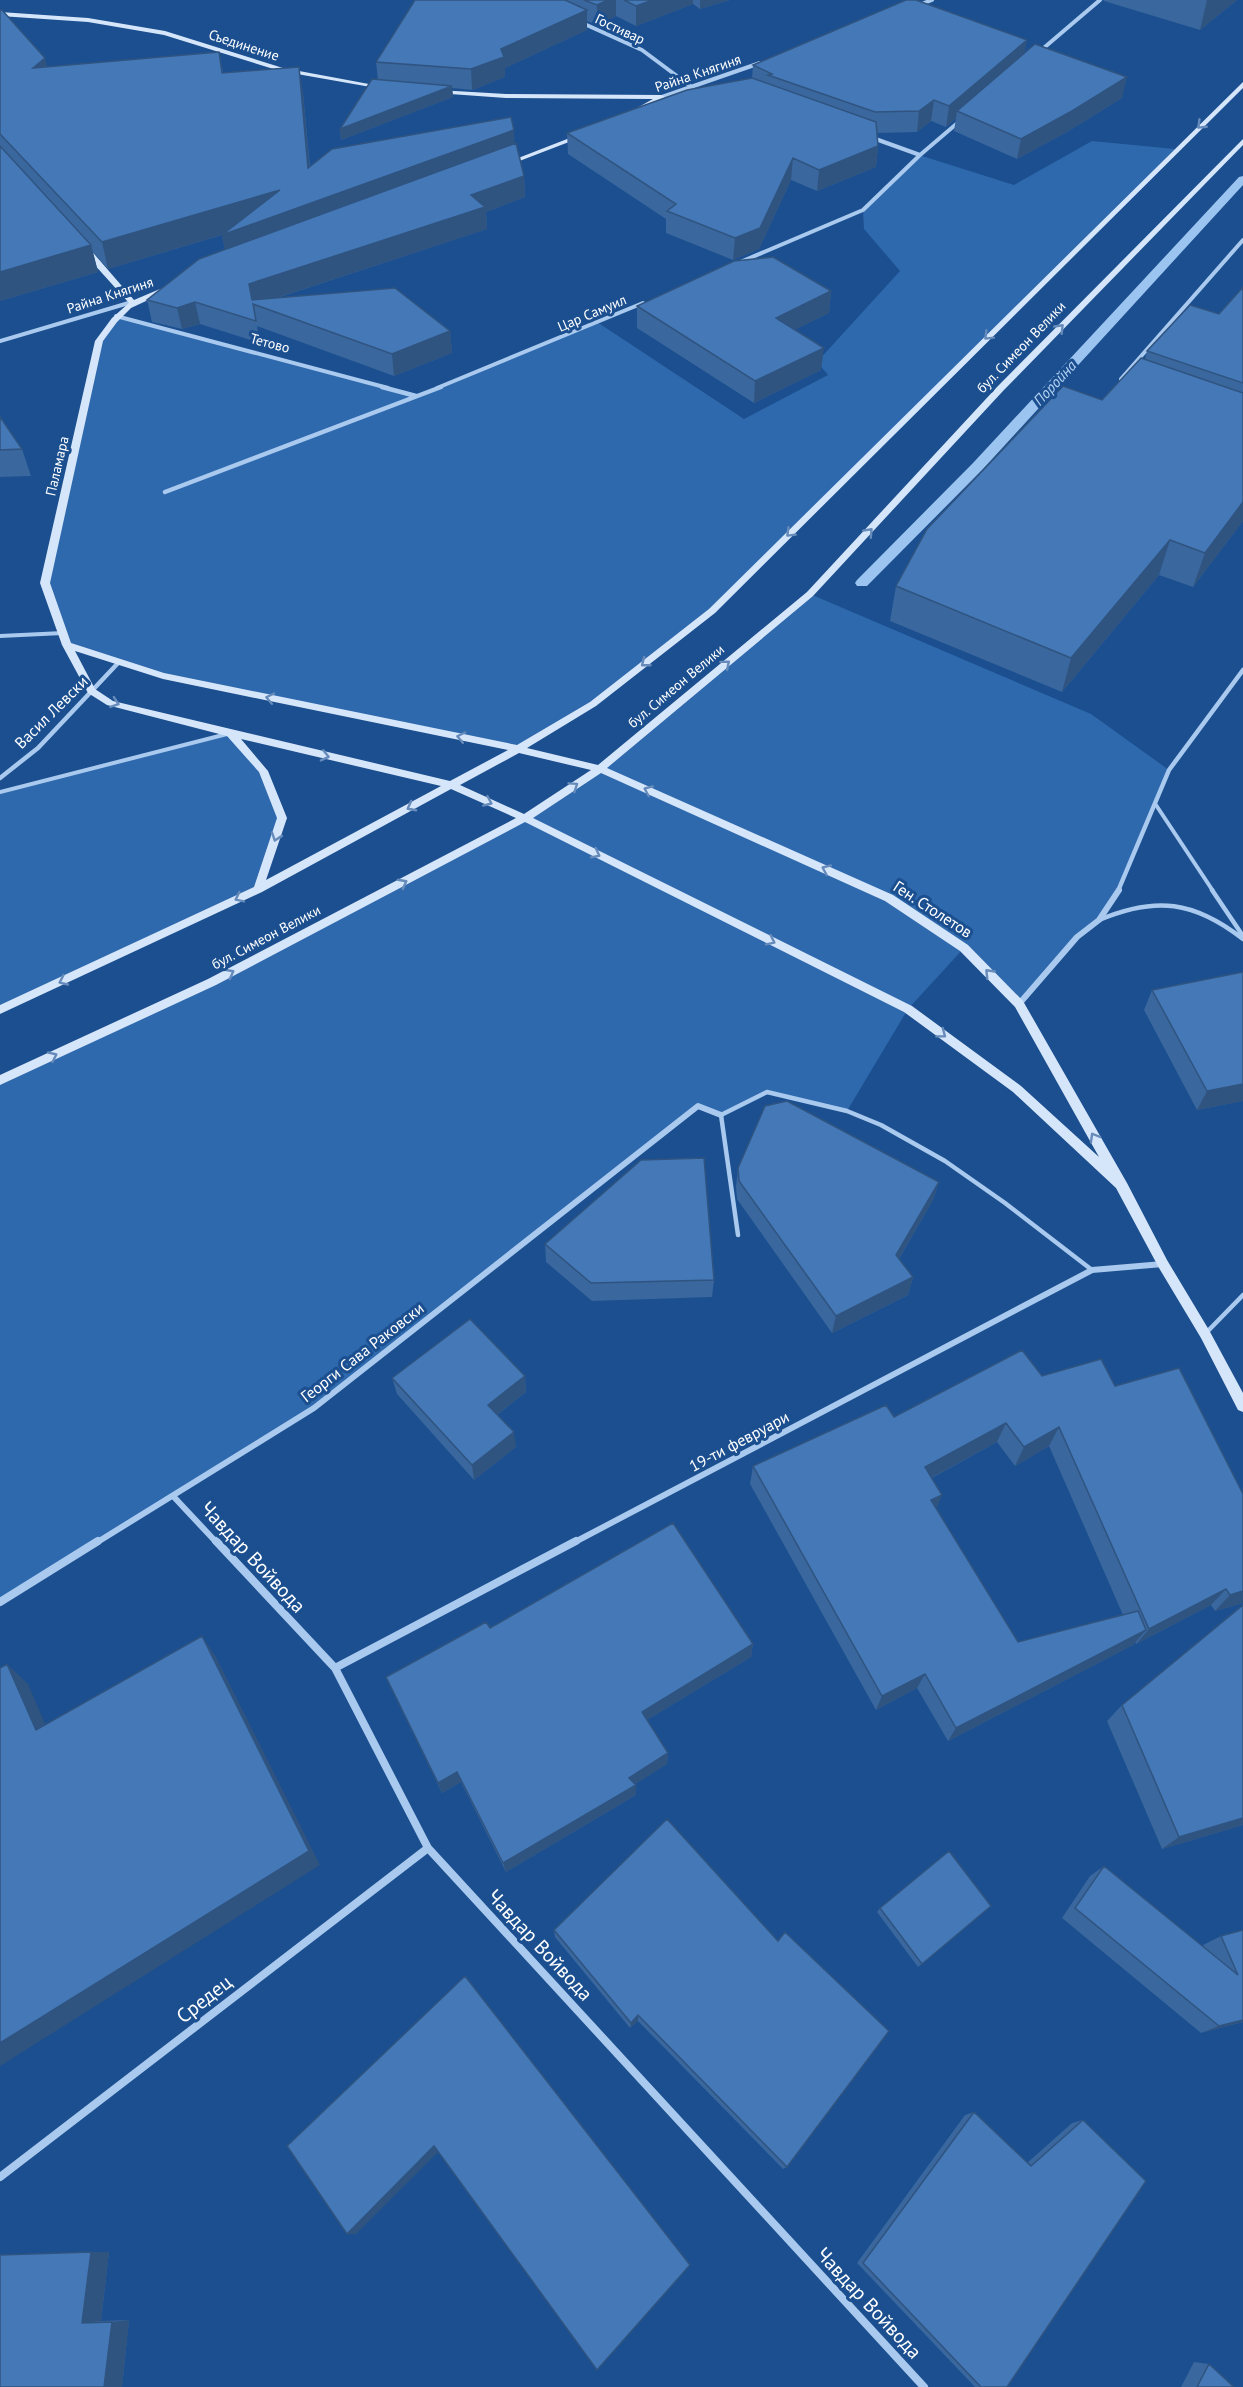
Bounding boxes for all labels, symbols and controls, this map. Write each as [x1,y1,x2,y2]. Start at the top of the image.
street label: Гостивар [592,10,648,48]
street label: Съединение [207,25,281,65]
street label: Райна Княгиня [653,50,743,96]
one-way arrow [1197,117,1208,128]
street label: Райна Княгиня [64,273,156,317]
street label: Цар Самуил [555,290,629,336]
street label: бул. Симеон Велики [973,297,1069,397]
one-way arrow [1052,325,1063,336]
street label: Тетово [248,329,292,357]
one-way arrow [984,330,995,340]
water label: Поройна [1029,356,1081,409]
street label: Паламара [41,434,73,498]
one-way arrow [787,526,798,537]
one-way arrow [862,529,873,539]
street label: бул. Симеон Велики [624,640,728,732]
one-way arrow [641,656,652,667]
one-way arrow [719,660,730,671]
street label: Васил Левски [10,671,92,753]
one-way arrow [265,692,275,705]
one-way arrow [109,696,120,709]
one-way arrow [456,731,466,744]
one-way arrow [319,748,329,761]
one-way arrow [567,782,578,793]
one-way arrow [643,785,654,797]
one-way arrow [482,795,493,807]
one-way arrow [407,800,418,811]
one-way arrow [270,831,283,842]
one-way arrow [590,847,601,858]
one-way arrow [821,865,832,877]
street label: Ген. Столетов [890,876,976,942]
one-way arrow [396,878,407,890]
one-way arrow [235,890,246,902]
street label: бул. Симеон Велики [208,901,324,973]
one-way arrow [764,934,775,946]
one-way arrow [223,969,234,980]
one-way arrow [985,970,996,980]
one-way arrow [58,973,69,985]
one-way arrow [935,1026,946,1037]
one-way arrow [47,1051,58,1063]
one-way arrow [1090,1132,1101,1143]
street label: Георги Сава Раковски [296,1298,428,1406]
street label: 19-ти февруари [686,1406,792,1476]
street label: Чавдар Войвода [195,1496,311,1618]
street label: Чавдар Войвода [482,1884,598,2006]
street label: Средец [171,1969,237,2029]
street label: Чавдар Войвода [811,2242,927,2364]

